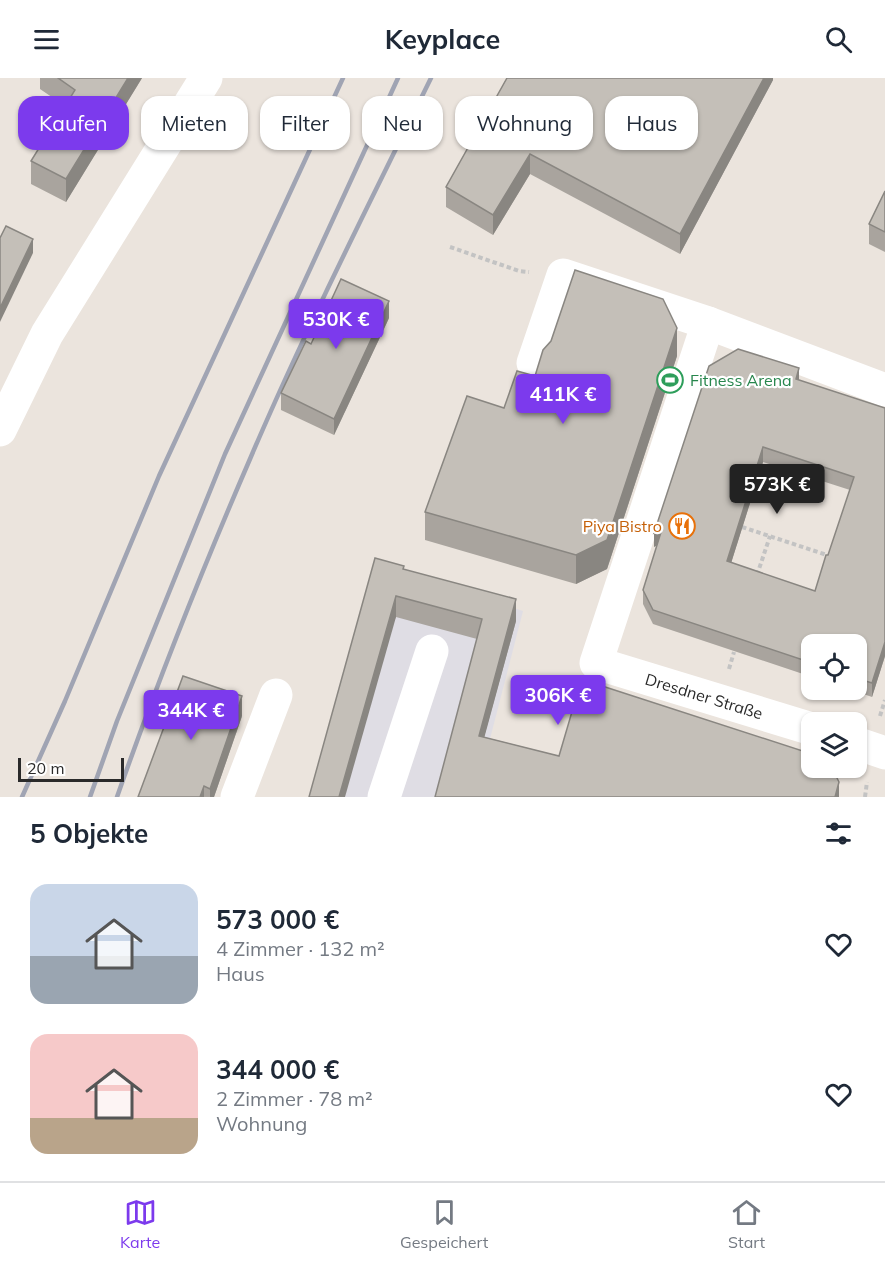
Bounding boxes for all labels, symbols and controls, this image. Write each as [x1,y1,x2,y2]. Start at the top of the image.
text: Keyplace [385,22,500,56]
icon: menu [30,23,63,56]
icon: search [822,23,855,56]
chip: Kaufen [18,96,129,150]
chip: Mieten [141,96,248,150]
chip: Filter [260,96,350,150]
chip: Neu [362,96,443,150]
chip: Wohnung [455,96,593,150]
chip: Haus [605,96,698,150]
pin: 530K € [287,299,385,350]
text: 530K € [303,306,369,331]
sports icon: Fitness Arena [655,365,685,395]
place label: Fitness Arena [690,370,792,390]
pin: 411K € [514,374,612,425]
text: 411K € [530,381,596,406]
pin: 573K € [728,464,826,515]
text: 573K € [744,471,810,496]
restaurant icon: Piya Bistro [667,511,697,541]
place label: Piya Bistro [583,516,662,536]
map controls [801,634,867,778]
button: locate [801,634,867,700]
street label: Dresdner Straße [643,669,765,723]
pin: 306K € [509,675,607,726]
text: 306K € [525,682,591,707]
pin: 344K € [142,690,240,741]
text: 344K € [158,697,224,722]
button: layers [801,712,867,778]
scale bar [18,755,124,782]
text: 20 m [27,758,64,778]
text: 5 Objekte [30,817,148,850]
icon: filters [822,817,855,850]
text: 573 000 € [216,903,339,936]
icon: home [78,908,150,980]
icon: heart [822,928,855,961]
text: 4 Zimmer · 132 m² [216,936,385,961]
text: Haus [216,961,265,986]
text: 344 000 € [216,1053,339,1086]
icon: home [78,1058,150,1130]
icon: heart [822,1078,855,1111]
text: 2 Zimmer · 78 m² [216,1086,373,1111]
text: Wohnung [216,1111,307,1136]
tab: Karte [120,1196,160,1252]
tab: Gespeichert [400,1196,488,1252]
tab: Start [728,1196,765,1252]

